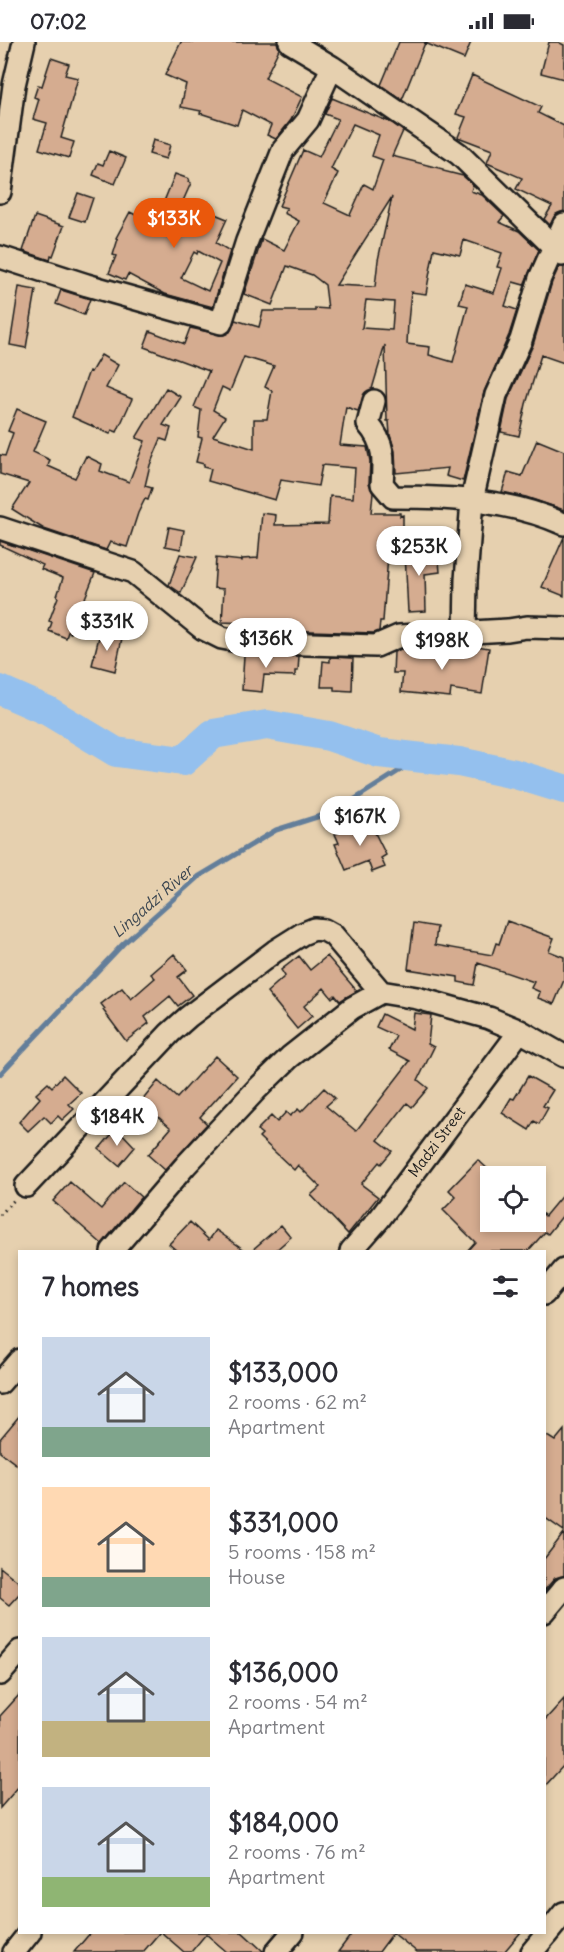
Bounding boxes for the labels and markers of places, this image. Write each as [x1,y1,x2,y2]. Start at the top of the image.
pin: $133K [132,198,216,249]
pin: $253K [377,526,461,577]
pin: $331K [65,601,149,652]
pin: $136K [224,618,308,669]
pin: $198K [400,620,484,671]
pin: $167K [318,796,402,847]
pin: $184K [75,1096,159,1147]

